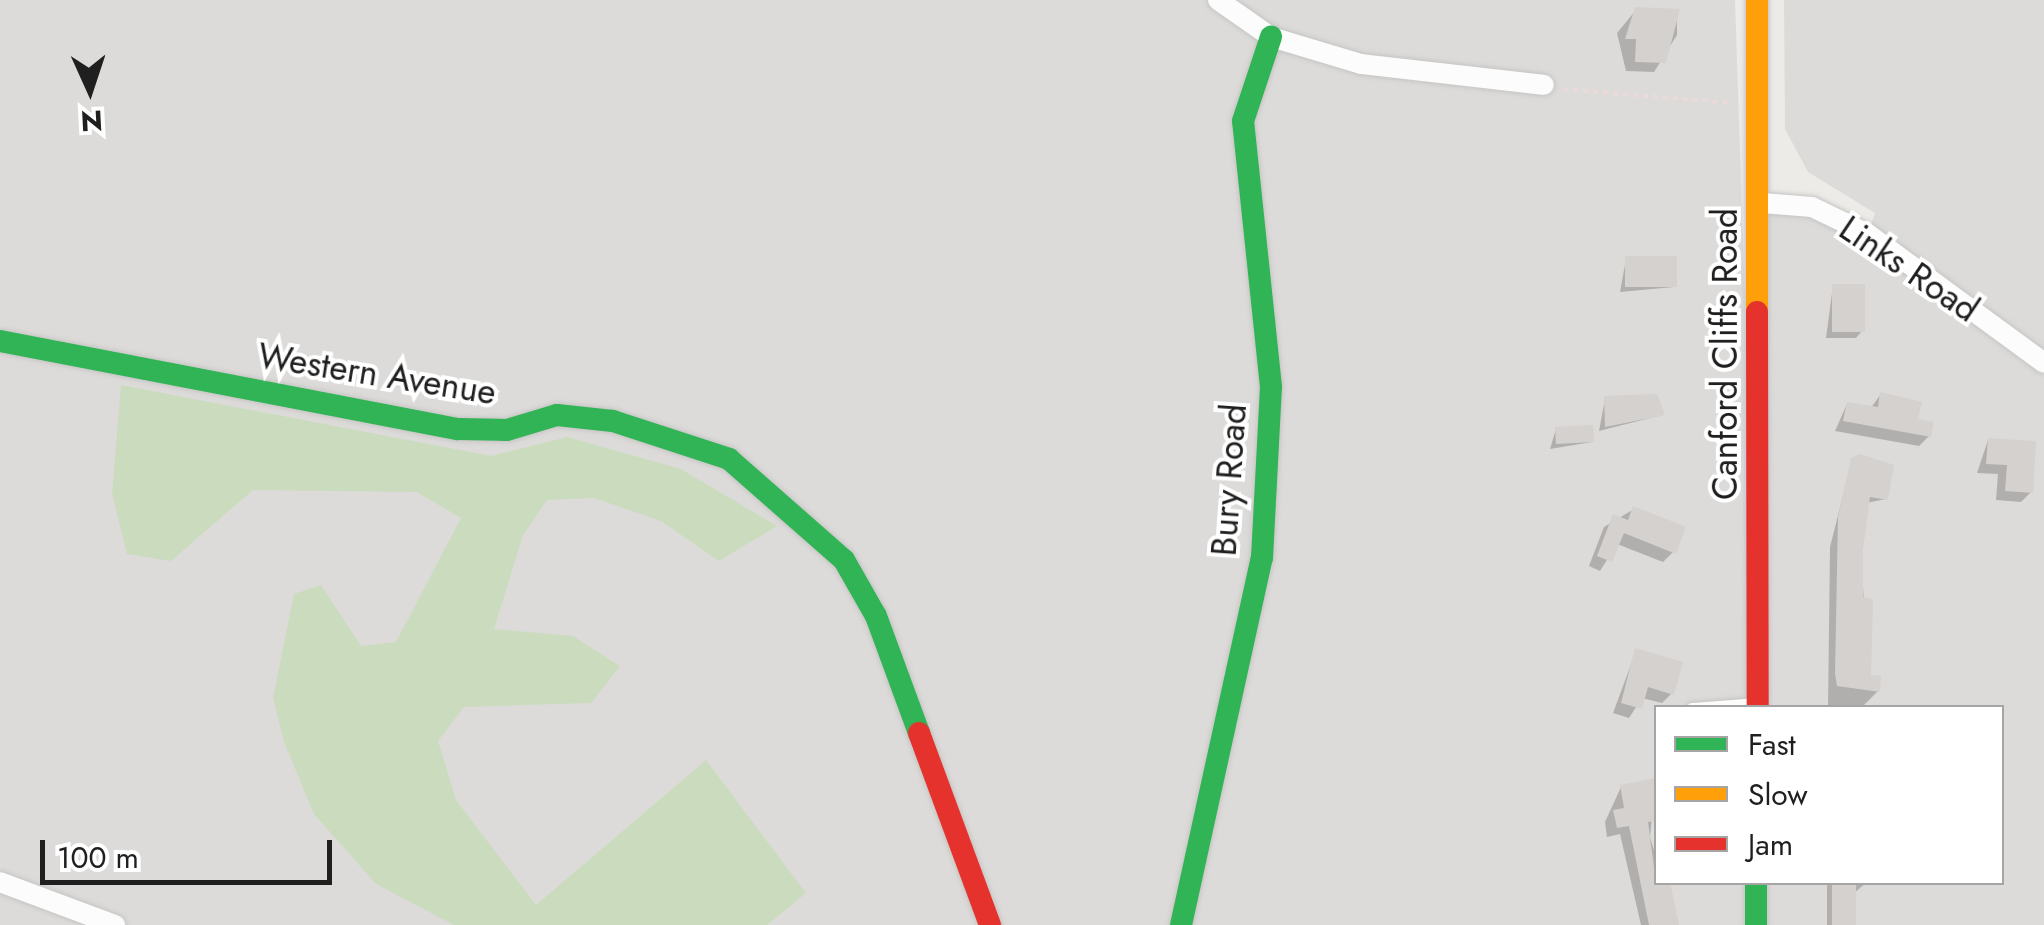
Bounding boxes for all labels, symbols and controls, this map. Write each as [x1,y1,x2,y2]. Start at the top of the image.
north arrow [40,40,140,140]
text: N [79,99,104,142]
street label: Links Road [1831,207,1987,331]
street label: Canford Cliffs Road [1704,208,1746,500]
street label: Western Avenue [255,334,499,414]
street label: Bury Road [1203,403,1255,557]
legend [1654,705,2004,885]
text: Fast [1748,723,1796,766]
text: Slow [1748,773,1808,816]
scale bar [45,820,338,882]
text: Jam [1748,823,1793,866]
text: 100 m [57,836,139,879]

